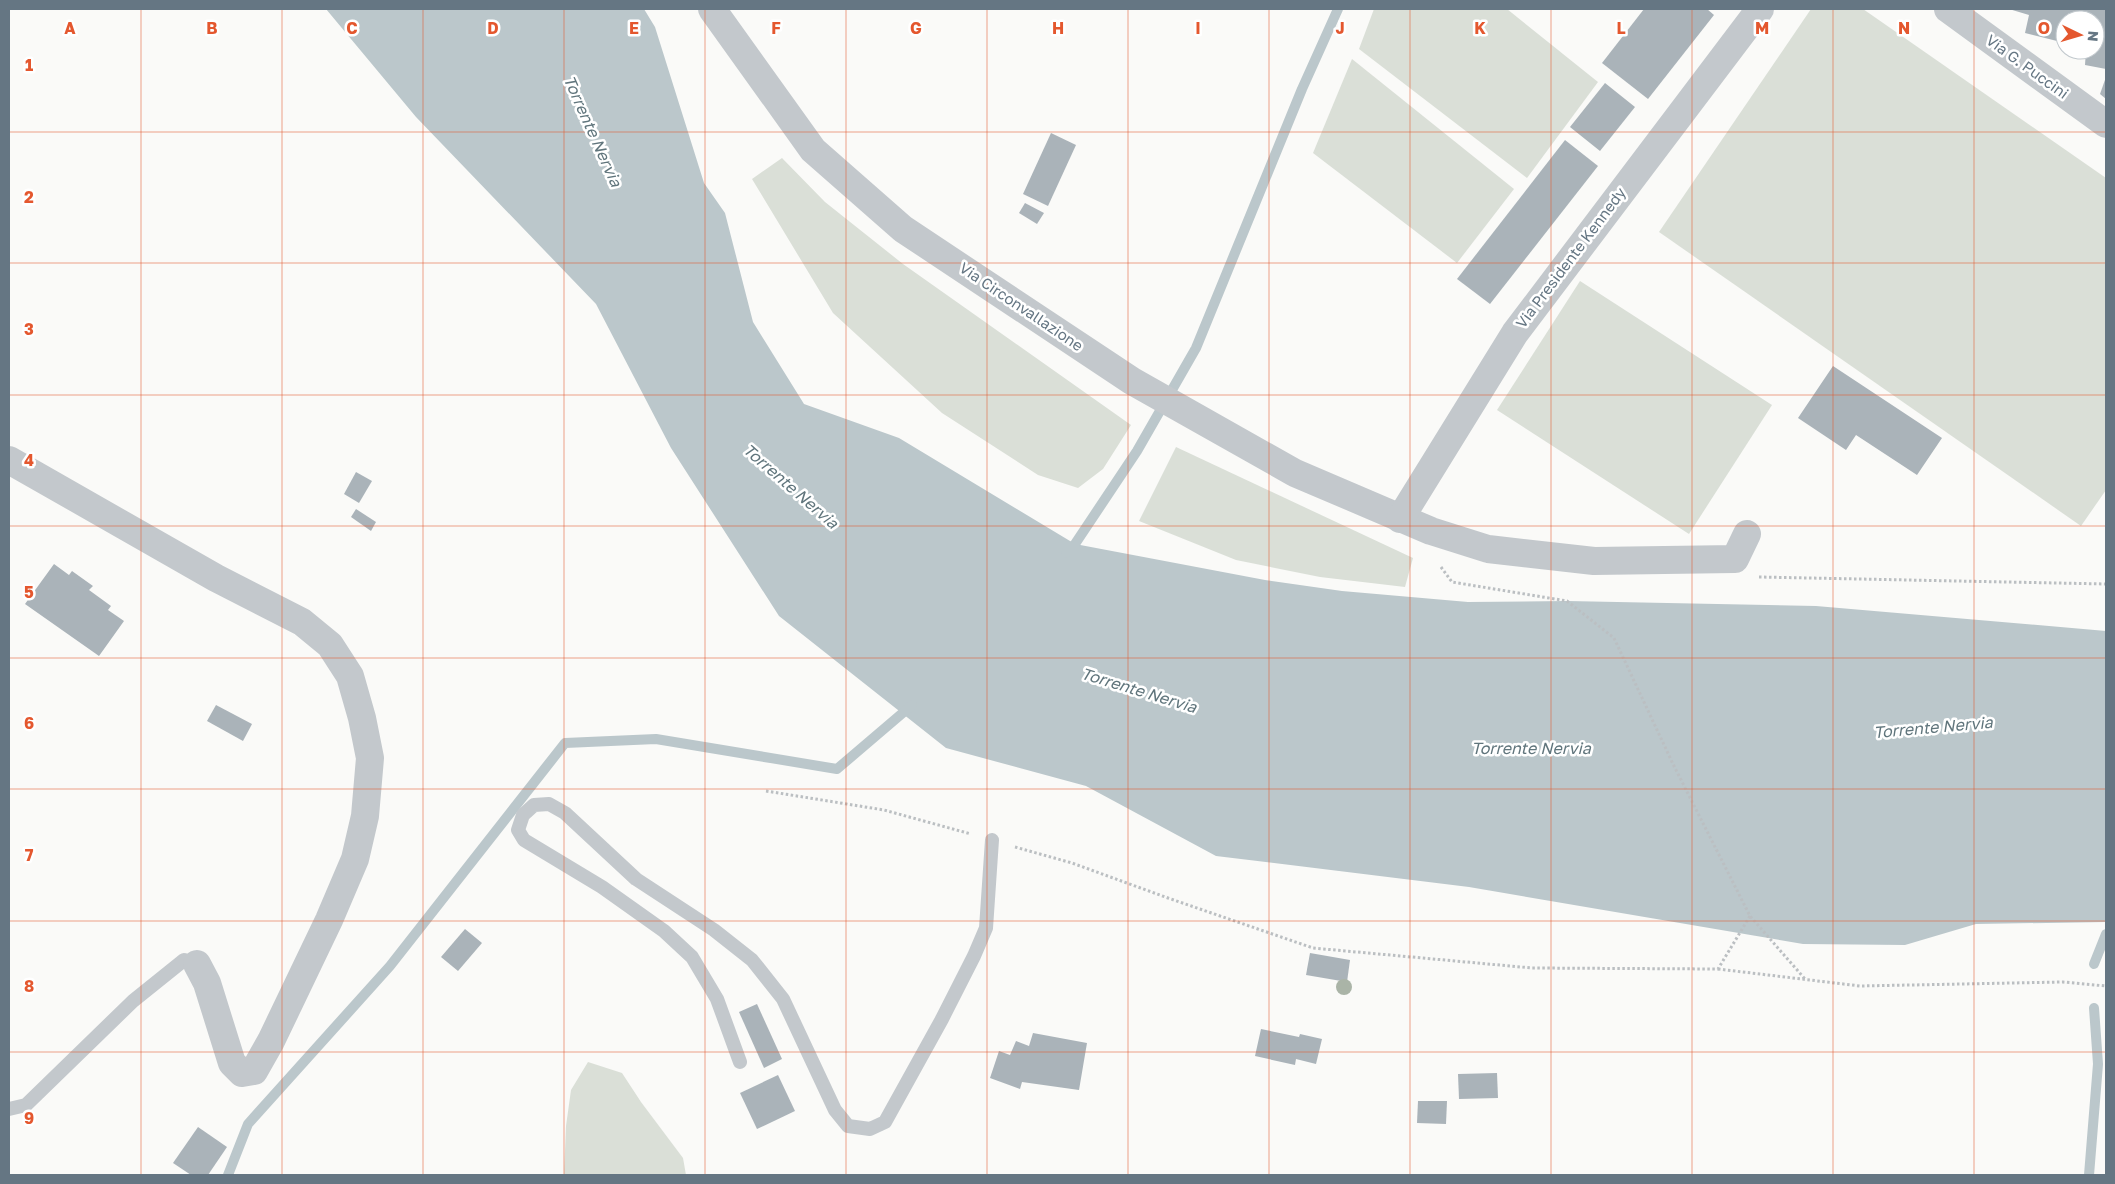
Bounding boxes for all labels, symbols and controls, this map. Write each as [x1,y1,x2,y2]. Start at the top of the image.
north arrow [2055,10,2105,60]
text: A [64,18,76,38]
text: B [206,18,218,38]
text: C [346,18,358,38]
text: D [487,18,499,38]
text: E [629,18,639,38]
text: F [771,18,781,38]
text: G [910,18,922,38]
text: H [1052,18,1064,38]
text: I [1195,18,1201,38]
text: J [1335,18,1345,38]
text: K [1474,18,1486,38]
text: L [1616,18,1626,38]
text: M [1755,18,1769,38]
text: N [1898,18,1910,38]
text: O [2038,18,2050,38]
street label: Via G. Puccini [1983,30,2072,102]
text: N [2085,30,2102,42]
text: 1 [25,55,33,75]
water label: Torrente Nervia [560,72,627,191]
street label: Via Presidente Kennedy [1511,183,1629,331]
text: 2 [24,187,34,207]
street label: Via Circonvallazione [956,258,1087,354]
text: 3 [24,319,34,339]
water label: Torrente Nervia [739,439,843,533]
text: 4 [24,450,34,470]
text: 5 [24,582,34,602]
water label: Torrente Nervia [1079,663,1200,717]
water label: Torrente Nervia [1873,712,1994,742]
text: 6 [24,713,34,733]
water label: Torrente Nervia [1471,738,1592,758]
text: 7 [25,845,34,865]
text: 8 [24,976,34,996]
text: 9 [24,1108,34,1128]

